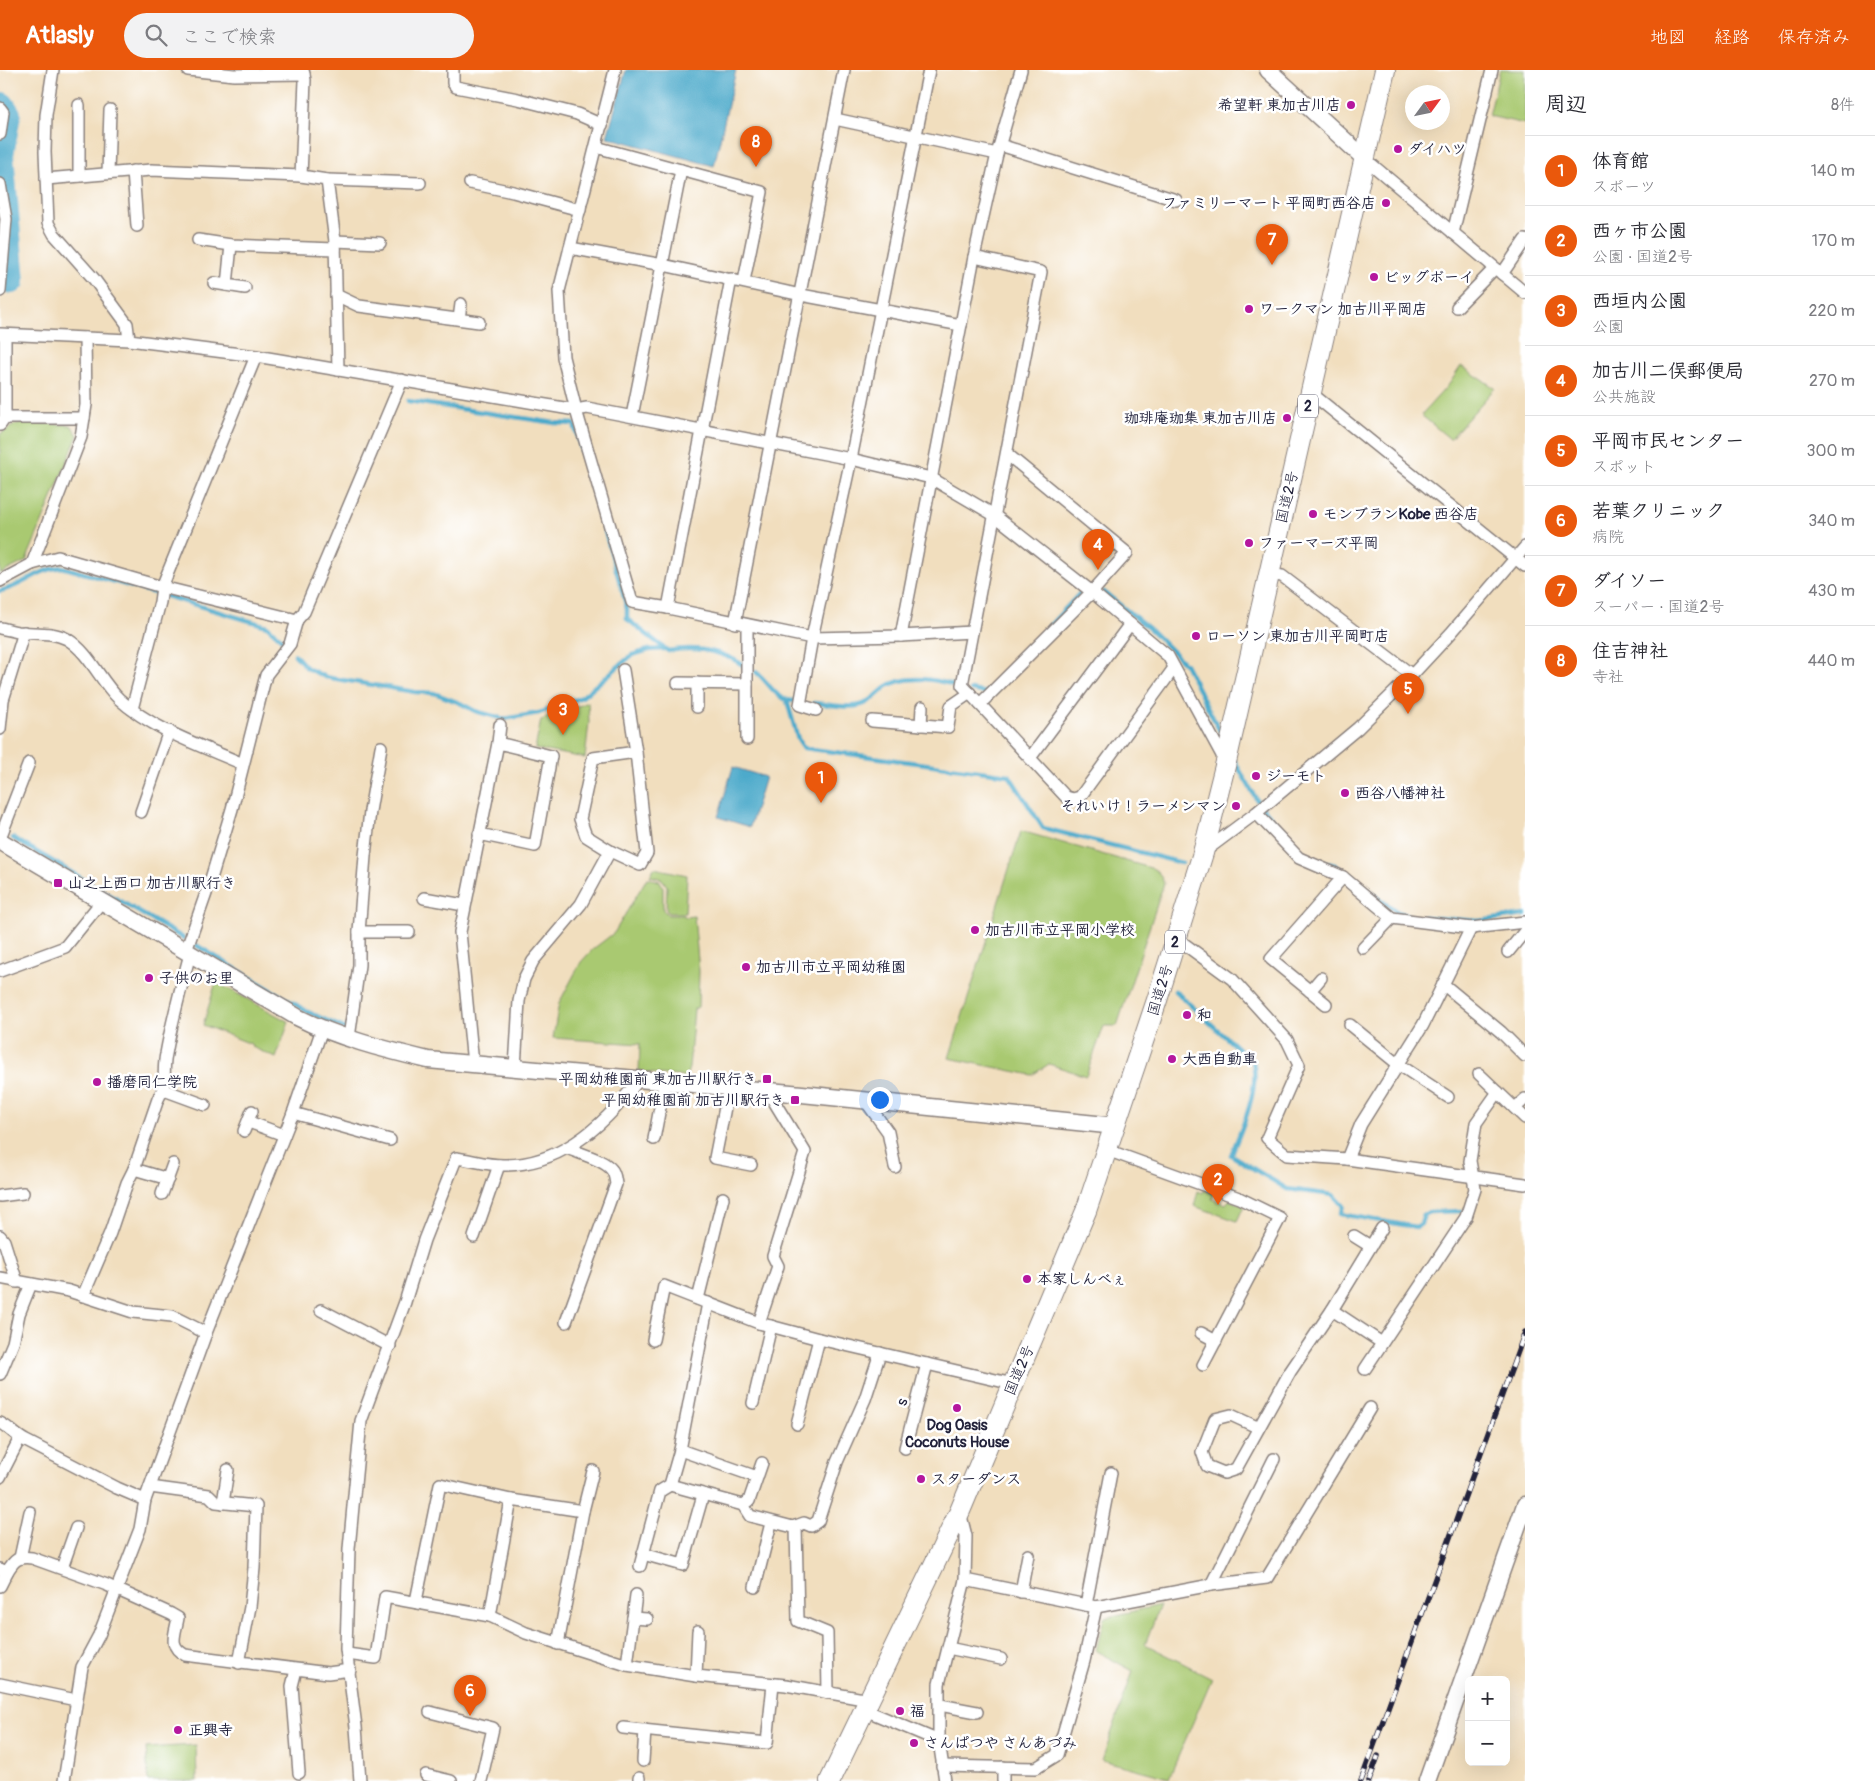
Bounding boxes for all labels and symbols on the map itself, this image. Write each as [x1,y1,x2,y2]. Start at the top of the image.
north arrow [1405,85,1450,130]
place label: 希望軒 東加古川店 [1218,96,1341,115]
marker: 希望軒 東加古川店 [1345,99,1357,111]
pin: 8 [740,126,772,167]
place label: ダイハツ [1408,140,1467,159]
marker: ダイハツ [1392,143,1404,155]
place label: ファミリーマート 平岡町西谷店 [1162,194,1376,213]
marker: ファミリーマート 平岡町西谷店 [1380,197,1392,209]
pin: 7 [1256,224,1288,265]
place label: ビッグボーイ [1384,268,1474,287]
marker: ビッグボーイ [1368,271,1380,283]
place label: ワークマン 加古川平岡店 [1259,300,1427,319]
marker: ワークマン 加古川平岡店 [1243,303,1255,315]
road number: 2 [1298,394,1318,418]
place label: 珈琲庵珈集 東加古川店 [1124,409,1277,428]
marker: 珈琲庵珈集 東加古川店 [1281,412,1293,424]
street label: 国道2号 [1272,469,1303,525]
place label: モンブランKobe 西谷店 [1323,505,1479,524]
marker: モンブランKobe 西谷店 [1307,508,1319,520]
pin: 4 [1082,529,1114,570]
place label: ファーマーズ平岡 [1259,534,1378,553]
marker: ファーマーズ平岡 [1243,537,1255,549]
place label: ローソン 東加古川平岡町店 [1206,627,1389,646]
marker: ローソン 東加古川平岡町店 [1190,630,1202,642]
pin: 5 [1392,673,1424,714]
pin: 3 [547,694,579,735]
pin: 1 [805,762,837,803]
place label: ジーモト [1266,767,1326,786]
marker: ジーモト [1250,770,1262,782]
place label: 西谷八幡神社 [1355,784,1445,803]
marker: 西谷八幡神社 [1339,787,1351,799]
place label: それいけ！ラーメンマン [1061,797,1226,816]
marker: それいけ！ラーメンマン [1230,800,1242,812]
place label: 山之上西口 加古川駅行き [68,874,236,893]
marker: 山之上西口 加古川駅行き [52,877,64,889]
place label: 加古川市立平岡小学校 [985,921,1135,940]
marker: 加古川市立平岡小学校 [969,924,981,936]
road number: 2 [1165,930,1185,954]
place label: 加古川市立平岡幼稚園 [756,958,906,977]
marker: 加古川市立平岡幼稚園 [740,961,752,973]
street label: 国道2号 [1144,962,1177,1018]
place label: 子供のお里 [159,969,234,988]
marker: 子供のお里 [143,972,155,984]
place label: 和 [1197,1006,1212,1025]
marker: 和 [1181,1009,1193,1021]
place label: 大西自動車 [1182,1050,1257,1069]
marker: 大西自動車 [1166,1053,1178,1065]
place label: 平岡幼稚園前 東加古川駅行き [559,1070,757,1089]
place label: 播磨同仁学院 [107,1073,197,1092]
marker: 平岡幼稚園前 東加古川駅行き [761,1073,773,1085]
marker: 播磨同仁学院 [91,1076,103,1088]
your location [867,1087,893,1113]
place label: 平岡幼稚園前 加古川駅行き [602,1091,785,1110]
marker: 平岡幼稚園前 加古川駅行き [789,1094,801,1106]
pin: 2 [1202,1164,1234,1205]
place label: 本家しんべぇ [1037,1270,1127,1289]
marker: 本家しんべぇ [1021,1273,1033,1285]
street label: 国道2号 [1000,1342,1039,1398]
street label: s [892,1396,913,1408]
marker: Dog Oasis Coconuts House [951,1402,963,1414]
place label: Dog Oasis Coconuts House [905,1416,1010,1452]
place label: スターダンス [931,1470,1021,1489]
marker: スターダンス [915,1473,927,1485]
pin: 6 [454,1675,486,1716]
place label: 福 [910,1702,925,1721]
marker: 福 [894,1705,906,1717]
place label: 正興寺 [188,1721,233,1740]
marker: 正興寺 [172,1724,184,1736]
place label: さんぱつや さんあづみ [924,1734,1077,1753]
marker: さんぱつや さんあづみ [908,1737,920,1749]

